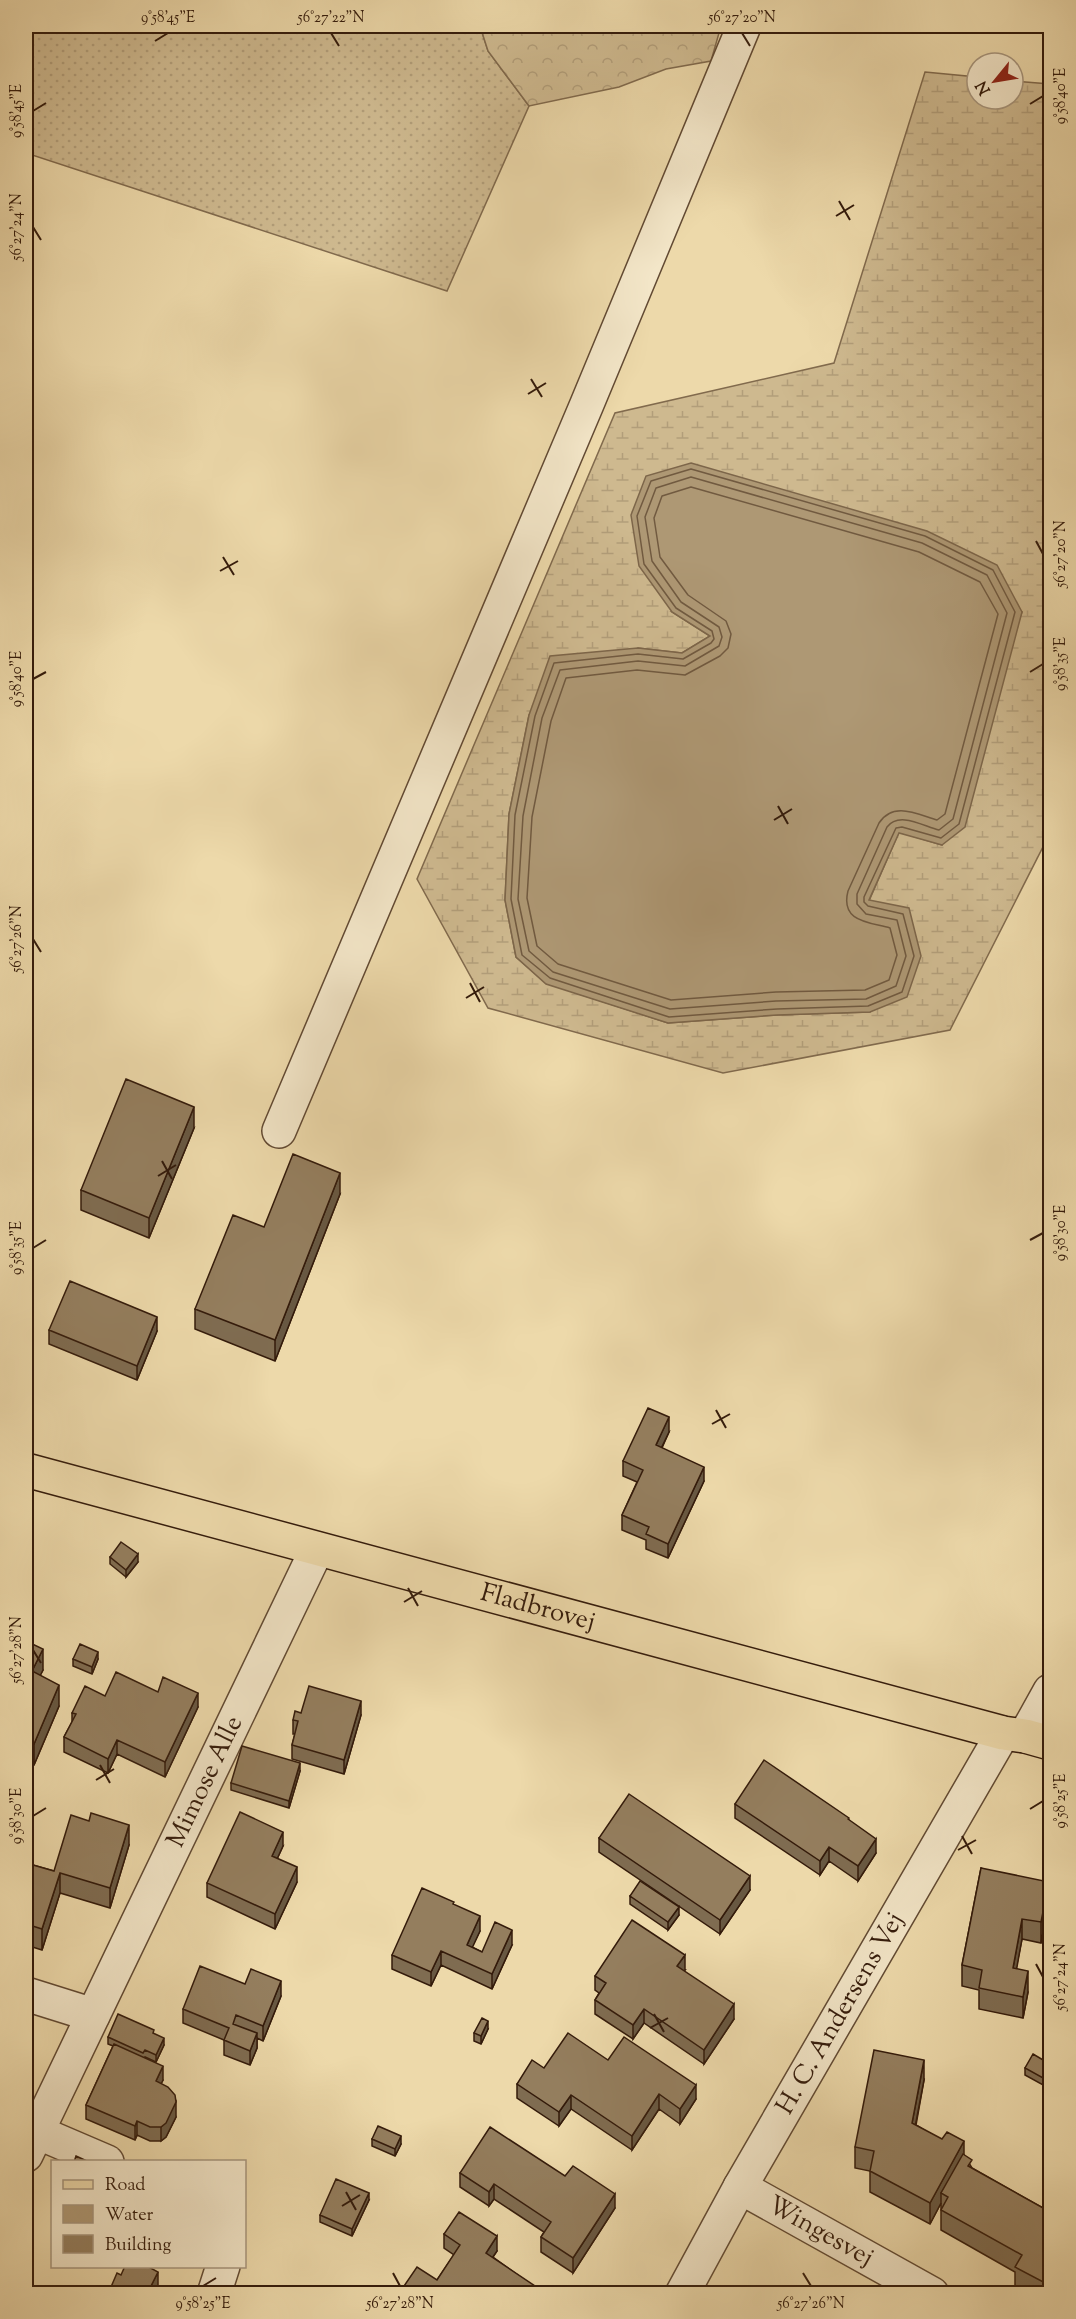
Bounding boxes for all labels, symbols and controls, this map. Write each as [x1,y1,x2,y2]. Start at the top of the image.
text: 9°58'45"E [141,8,195,29]
text: 56°27'22"N [297,8,364,29]
text: 56°27'20"N [707,8,776,29]
north arrow [965,51,1025,111]
text: 9°58'40"E [1051,68,1072,124]
text: N [971,76,997,99]
text: 9°58'45"E [7,84,28,138]
text: 56°27'24"N [7,193,28,262]
text: 56°27'20"N [1051,520,1072,589]
text: 9°58'35"E [1051,637,1072,691]
text: 9°58'40"E [7,651,28,707]
text: 56°27'26"N [7,905,28,974]
text: 9°58'30"E [1051,1205,1072,1261]
text: 9°58'35"E [7,1221,28,1275]
street label: Fladbrovej [476,1575,599,1641]
text: 56°27'28"N [7,1616,28,1685]
street label: Mimose Alle [158,1710,253,1854]
text: 9°58'25"E [1051,1774,1072,1828]
text: 9°58'30"E [7,1788,28,1844]
street label: H. C. Andersens Vej [767,1906,914,2122]
text: 56°27'24"N [1051,1943,1072,2012]
legend [51,2160,246,2268]
text: Road [105,2173,145,2199]
street label: Wingesvej [760,2187,880,2276]
text: Water [105,2203,154,2229]
text: Building [105,2233,171,2259]
text: 9°58'25"E [176,2294,230,2315]
text: 56°27'28"N [365,2294,434,2315]
text: 56°27'26"N [776,2294,845,2315]

